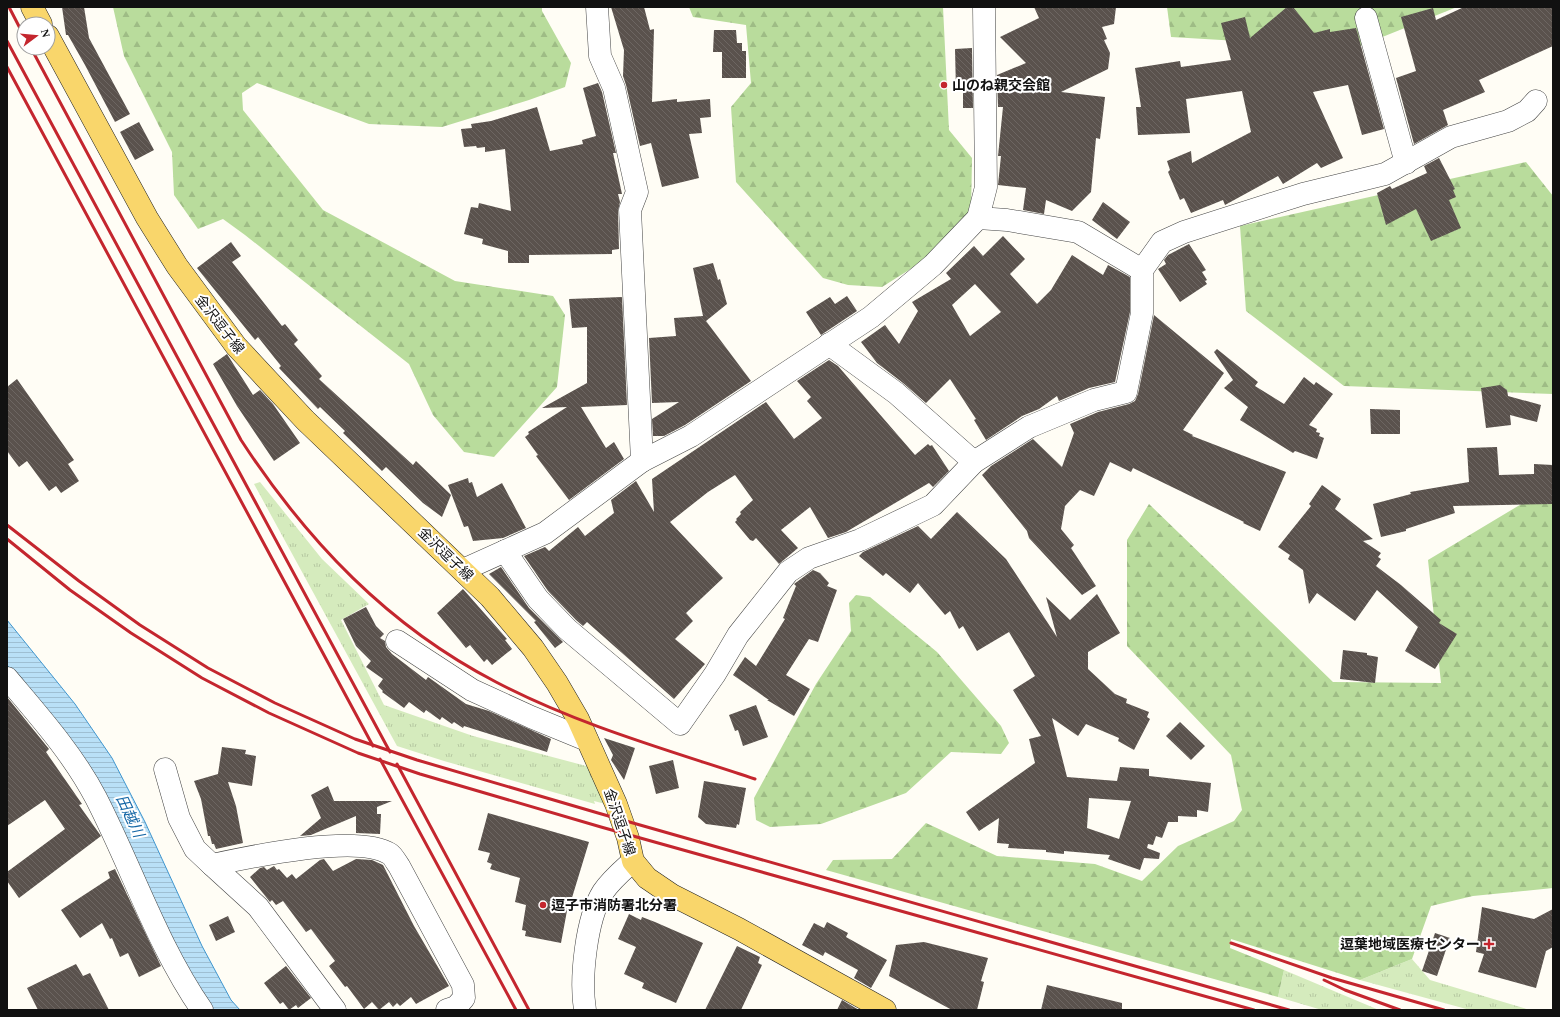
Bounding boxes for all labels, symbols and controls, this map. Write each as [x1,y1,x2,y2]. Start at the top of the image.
north arrow [16,16,56,56]
text: N [39,28,52,39]
place label: 山のね親交会館 [952,78,1050,93]
marker: 山のね親交会館 [939,80,949,90]
street label: 金沢逗子線 [192,292,247,357]
street label: 金沢逗子線 [415,525,476,584]
street label: 金沢逗子線 [601,787,638,858]
water label: 田越川 [113,792,148,842]
place label: 逗子市消防署北分署 [551,898,677,913]
marker: 逗子市消防署北分署 [538,900,548,910]
place label: 逗葉地域医療センター [1340,937,1480,952]
marker: 逗葉地域医療センター [1483,938,1495,950]

